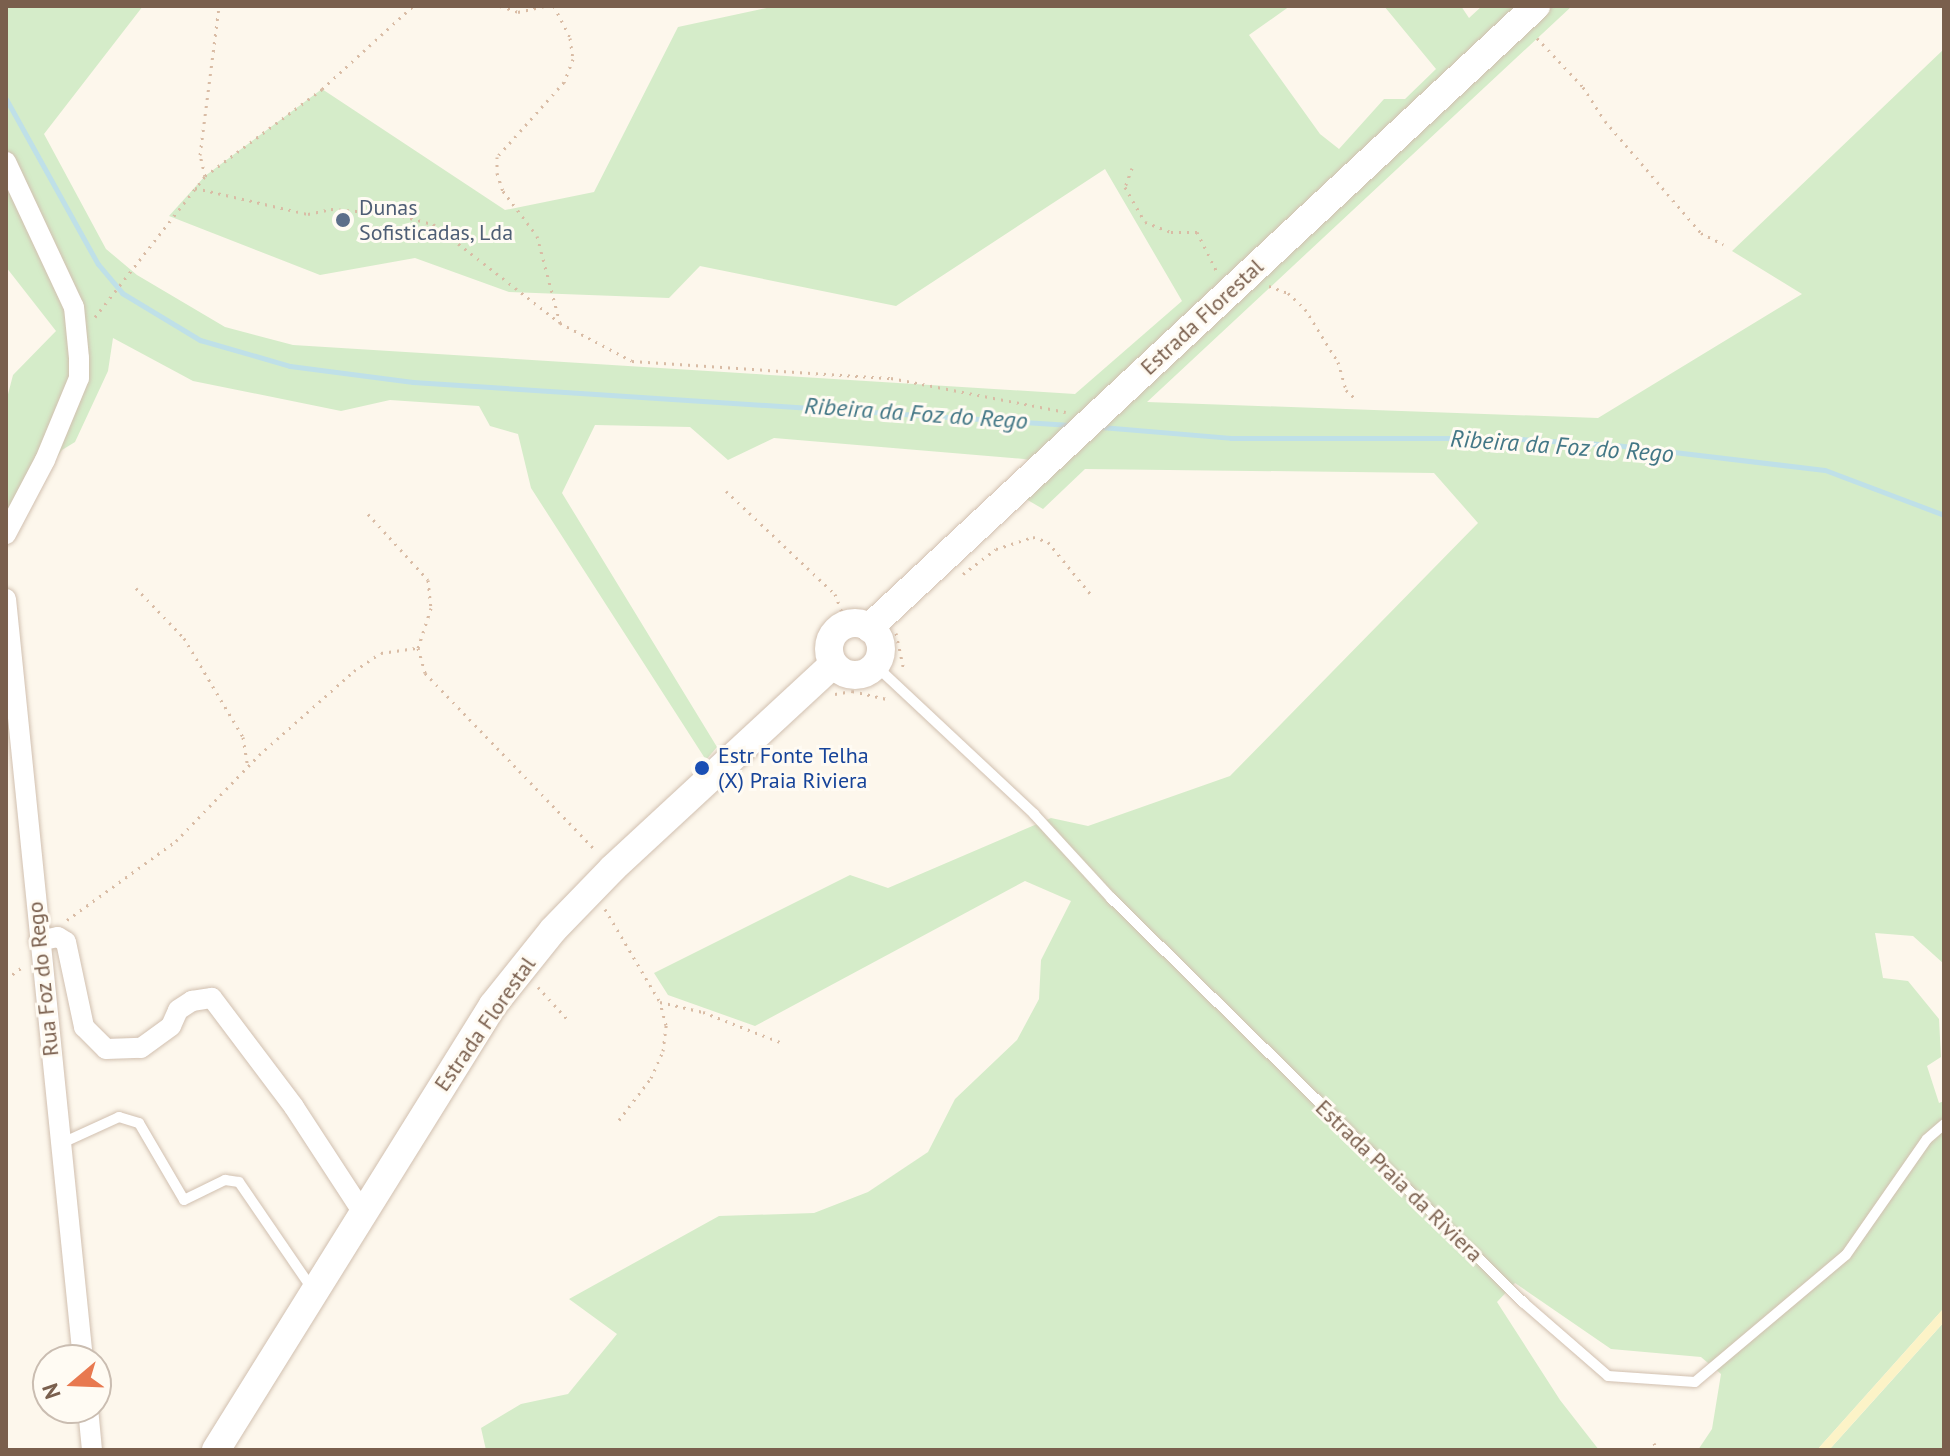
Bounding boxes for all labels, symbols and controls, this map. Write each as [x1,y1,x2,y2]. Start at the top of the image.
place label: Dunas Sofisticadas, Lda [359,194,515,246]
marker: Dunas Sofisticadas, Lda [334,211,352,229]
street label: Estrada Florestal [1135,254,1269,380]
water label: Ribeira da Foz do Rego [803,391,1029,435]
water label: Ribeira da Foz do Rego [1449,424,1675,468]
place label: Estr Fonte Telha (X) Praia Riviera [718,742,869,794]
marker: Estr Fonte Telha (X) Praia Riviera [693,759,711,777]
street label: Rua Foz do Rego [22,900,64,1058]
street label: Estrada Florestal [429,952,541,1096]
street label: Estrada Praia da Riviera [1310,1094,1488,1268]
north arrow [32,1344,112,1424]
text: N [36,1380,67,1403]

